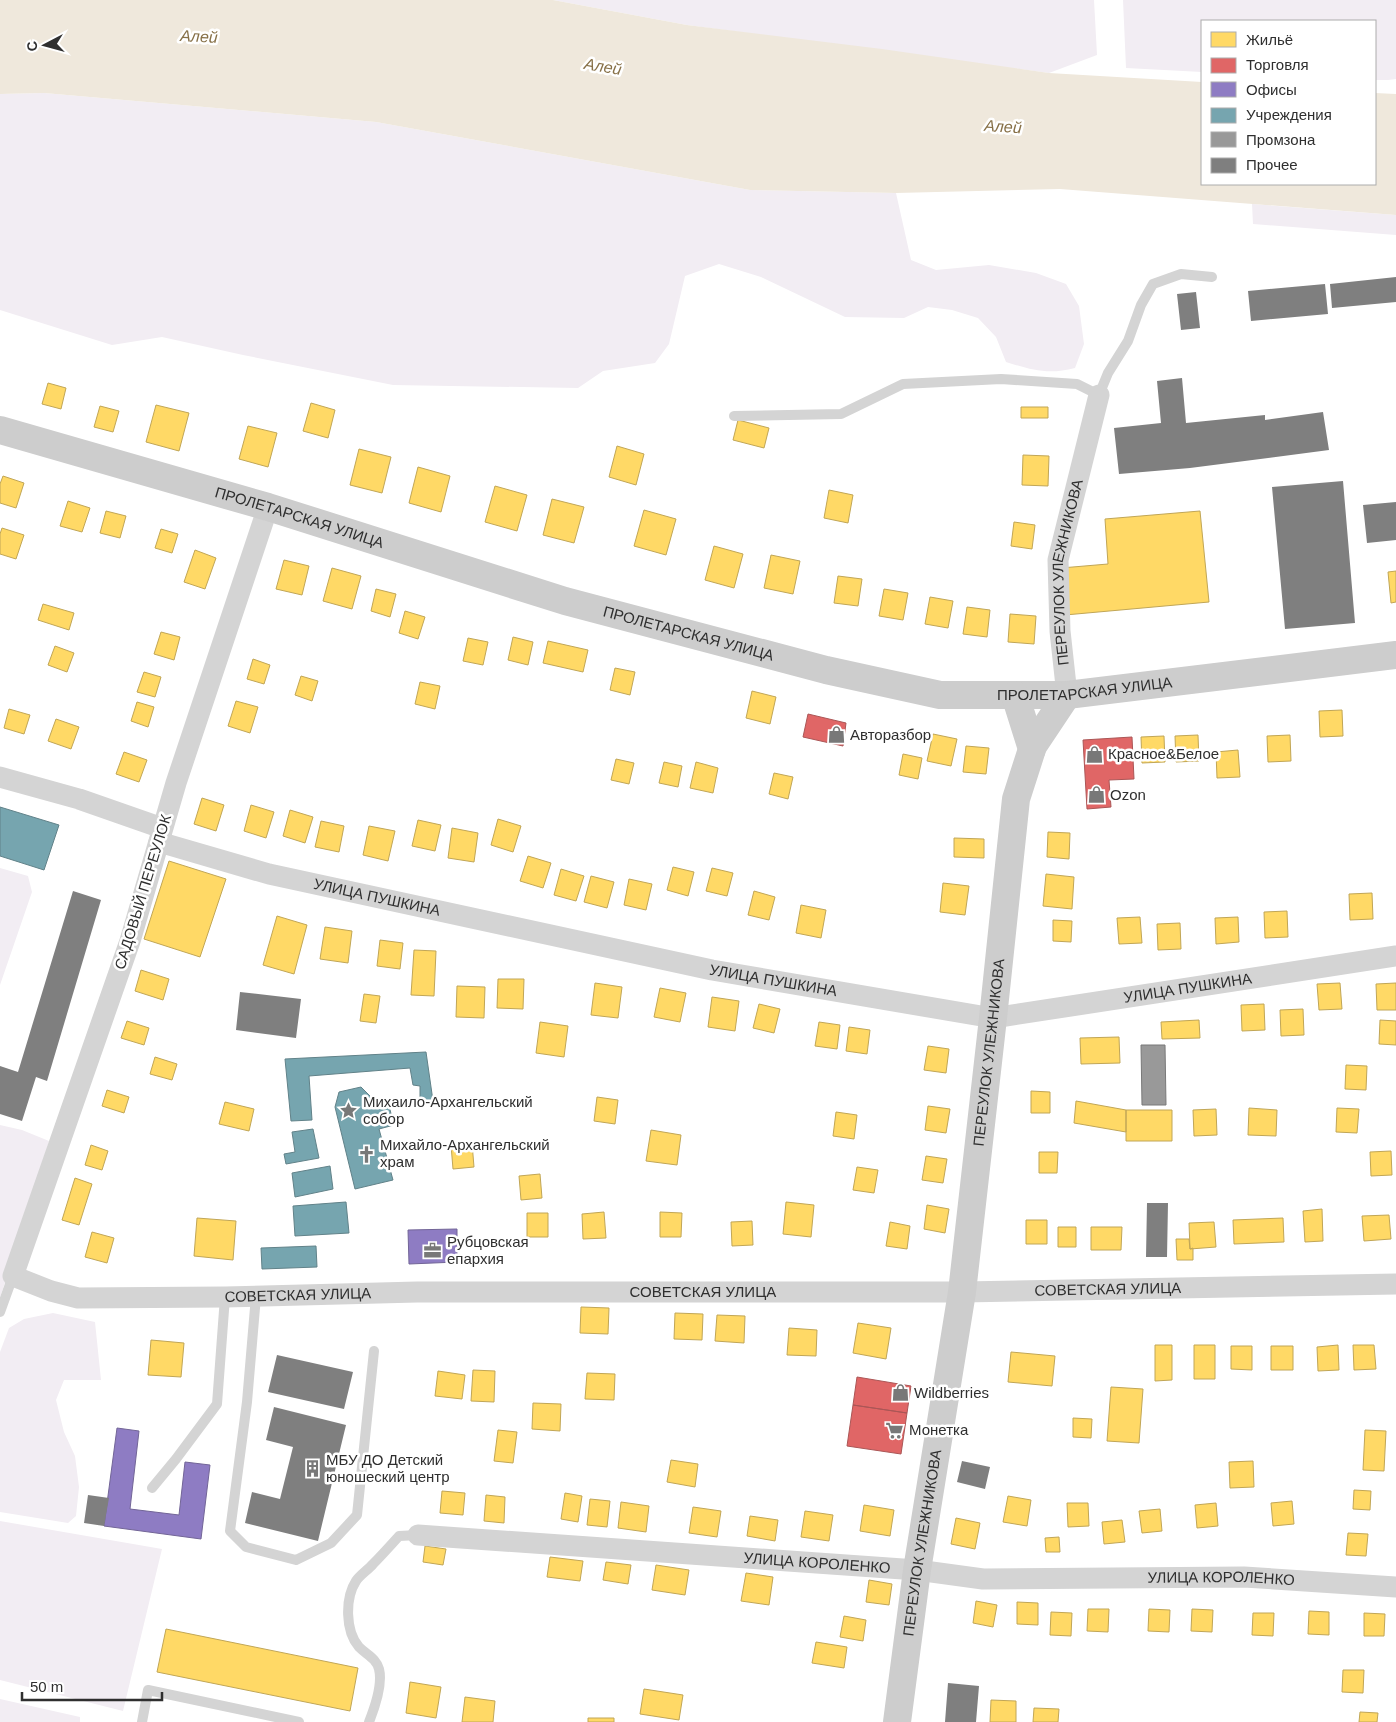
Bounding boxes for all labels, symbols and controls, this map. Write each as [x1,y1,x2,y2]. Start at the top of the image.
north arrow [20,20,70,70]
legend [1201,20,1376,185]
water label: Алей [179,27,218,46]
text: Жильё [1246,31,1293,48]
text: С [24,40,41,52]
water label: Алей [582,55,623,78]
text: Торговля [1246,56,1309,73]
text: Офисы [1246,81,1297,98]
text: Учреждения [1246,106,1332,123]
water label: Алей [983,117,1022,136]
text: Промзона [1246,131,1316,148]
text: Прочее [1246,156,1298,173]
street label: ПЕРЕУЛОК УЛЕЖНИКОВА [1049,477,1086,666]
street label: ПРОЛЕТАРСКАЯ УЛИЦА [213,483,386,551]
street label: ПРОЛЕТАРСКАЯ УЛИЦА [601,602,776,664]
street label: ПРОЛЕТАРСКАЯ УЛИЦА [997,673,1173,703]
shop icon: Авторазбор [826,725,846,745]
place label: Авторазбор [850,726,931,743]
shop icon: Красное&Белое [1084,744,1104,764]
place label: Красное&Белое [1108,745,1219,762]
shop icon: Ozon [1086,785,1106,805]
place label: Ozon [1110,786,1146,803]
street label: САДОВЫЙ ПЕРЕУЛОК [111,812,174,971]
street label: УЛИЦА ПУШКИНА [312,875,442,919]
street label: ПЕРЕУЛОК УЛЕЖНИКОВА [970,958,1007,1147]
street label: УЛИЦА ПУШКИНА [708,961,839,999]
street label: УЛИЦА ПУШКИНА [1122,969,1253,1006]
place label: Михаило-Архангельский собор [363,1093,533,1127]
place icon: Михаило-Архангельский собор [339,1101,359,1121]
place label: Михайло-Архангельский храм [380,1136,550,1170]
church icon: Михайло-Архангельский храм [356,1144,376,1164]
place label: Рубцовская епархия [447,1233,529,1267]
office icon: Рубцовская епархия [423,1241,443,1261]
street label: СОВЕТСКАЯ УЛИЦА [1034,1279,1181,1299]
street label: СОВЕТСКАЯ УЛИЦА [629,1283,776,1300]
street label: СОВЕТСКАЯ УЛИЦА [224,1284,371,1305]
shop icon: Wildberries [890,1383,910,1403]
place label: Wildberries [914,1384,989,1401]
supermarket icon: Монетка [885,1420,905,1440]
place label: Монетка [909,1421,969,1438]
street label: ПЕРЕУЛОК УЛЕЖНИКОВА [899,1448,944,1637]
place label: МБУ ДО Детский юношеский центр [326,1451,450,1485]
building icon: МБУ ДО Детский юношеский центр [302,1459,322,1479]
street label: УЛИЦА КОРОЛЕНКО [743,1549,891,1576]
street label: УЛИЦА КОРОЛЕНКО [1147,1568,1295,1588]
scale bar [22,1670,162,1702]
text: 50 m [30,1678,63,1695]

